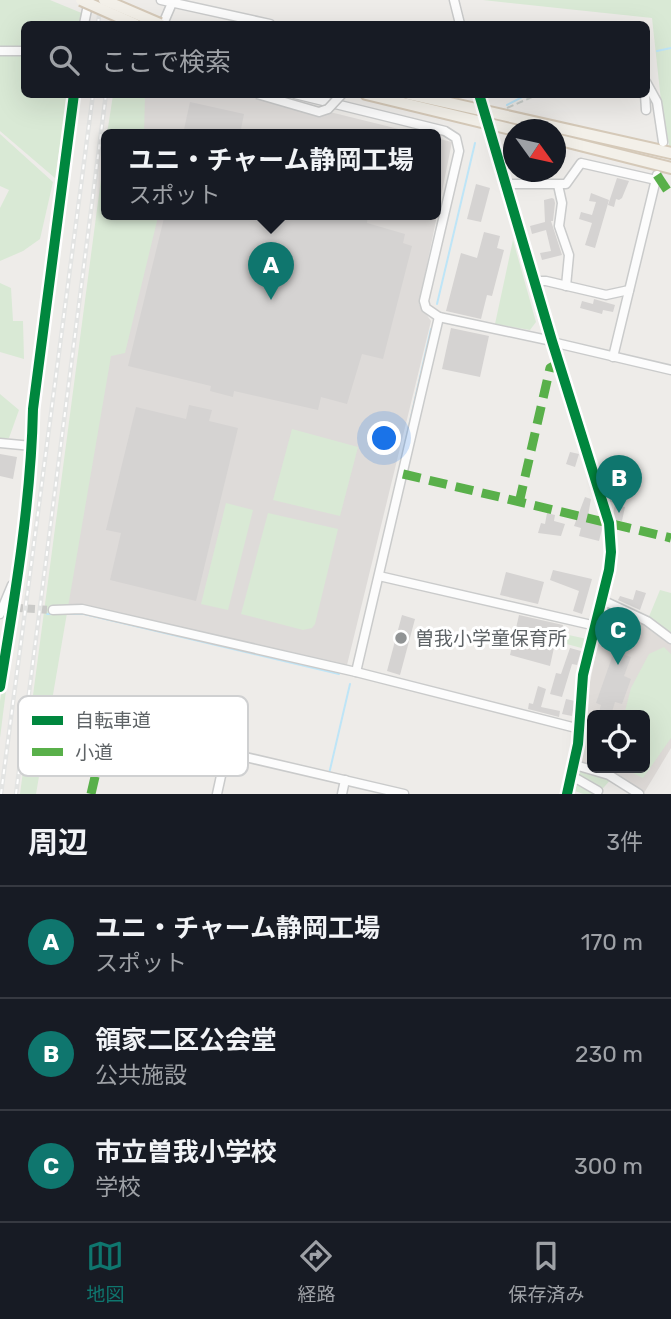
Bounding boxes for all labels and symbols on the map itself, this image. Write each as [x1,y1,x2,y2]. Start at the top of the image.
north arrow [503,119,566,182]
pin: A [248,242,294,300]
your location [367,421,401,455]
pin: B [596,455,642,513]
pin: C [595,607,641,665]
place label: 曽我小学童保育所 [415,627,567,650]
marker: 曽我小学童保育所 [393,630,409,646]
legend [18,696,248,776]
text: 自転車道 [75,709,151,732]
text: 小道 [75,741,113,764]

